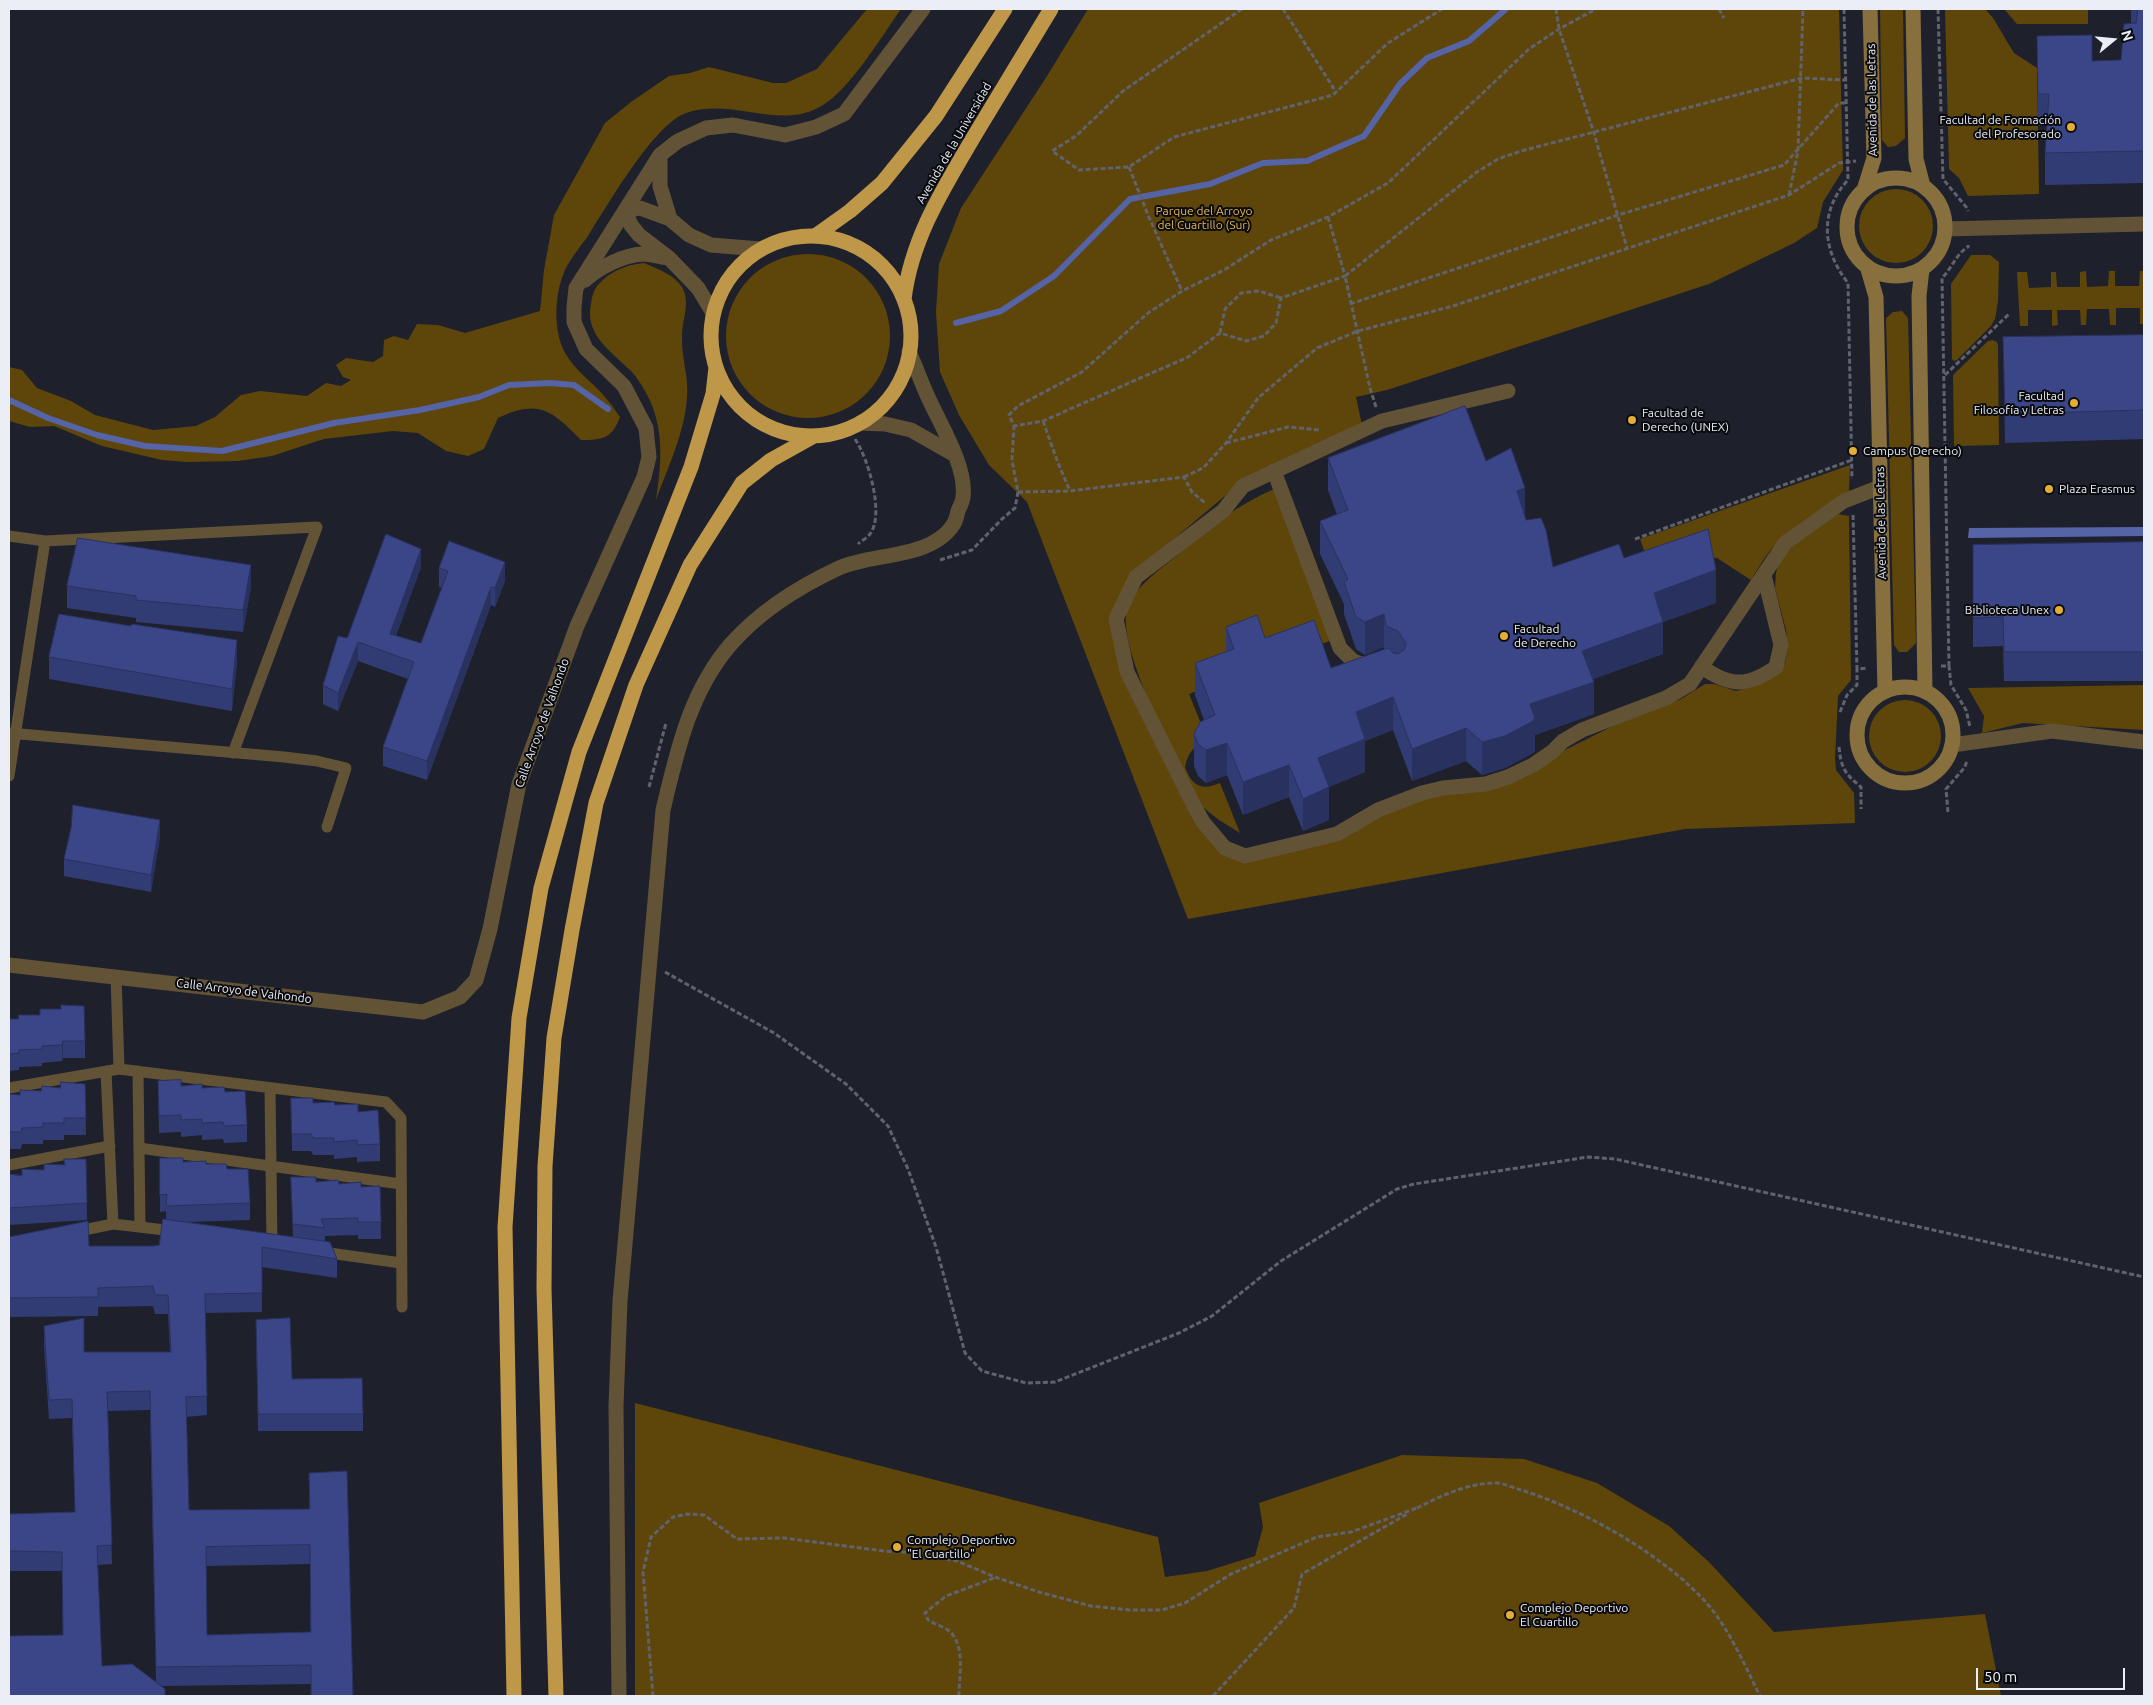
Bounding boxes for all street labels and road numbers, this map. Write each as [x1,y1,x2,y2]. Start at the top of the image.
street label: Avenida de las Letras [1864,43,1880,157]
street label: Avenida de la Universidad [913,80,995,206]
street label: Avenida de las Letras [1873,466,1889,580]
street label: Calle Arroyo de Valhondo [512,656,572,790]
street label: Calle Arroyo de Valhondo [175,976,313,1006]

